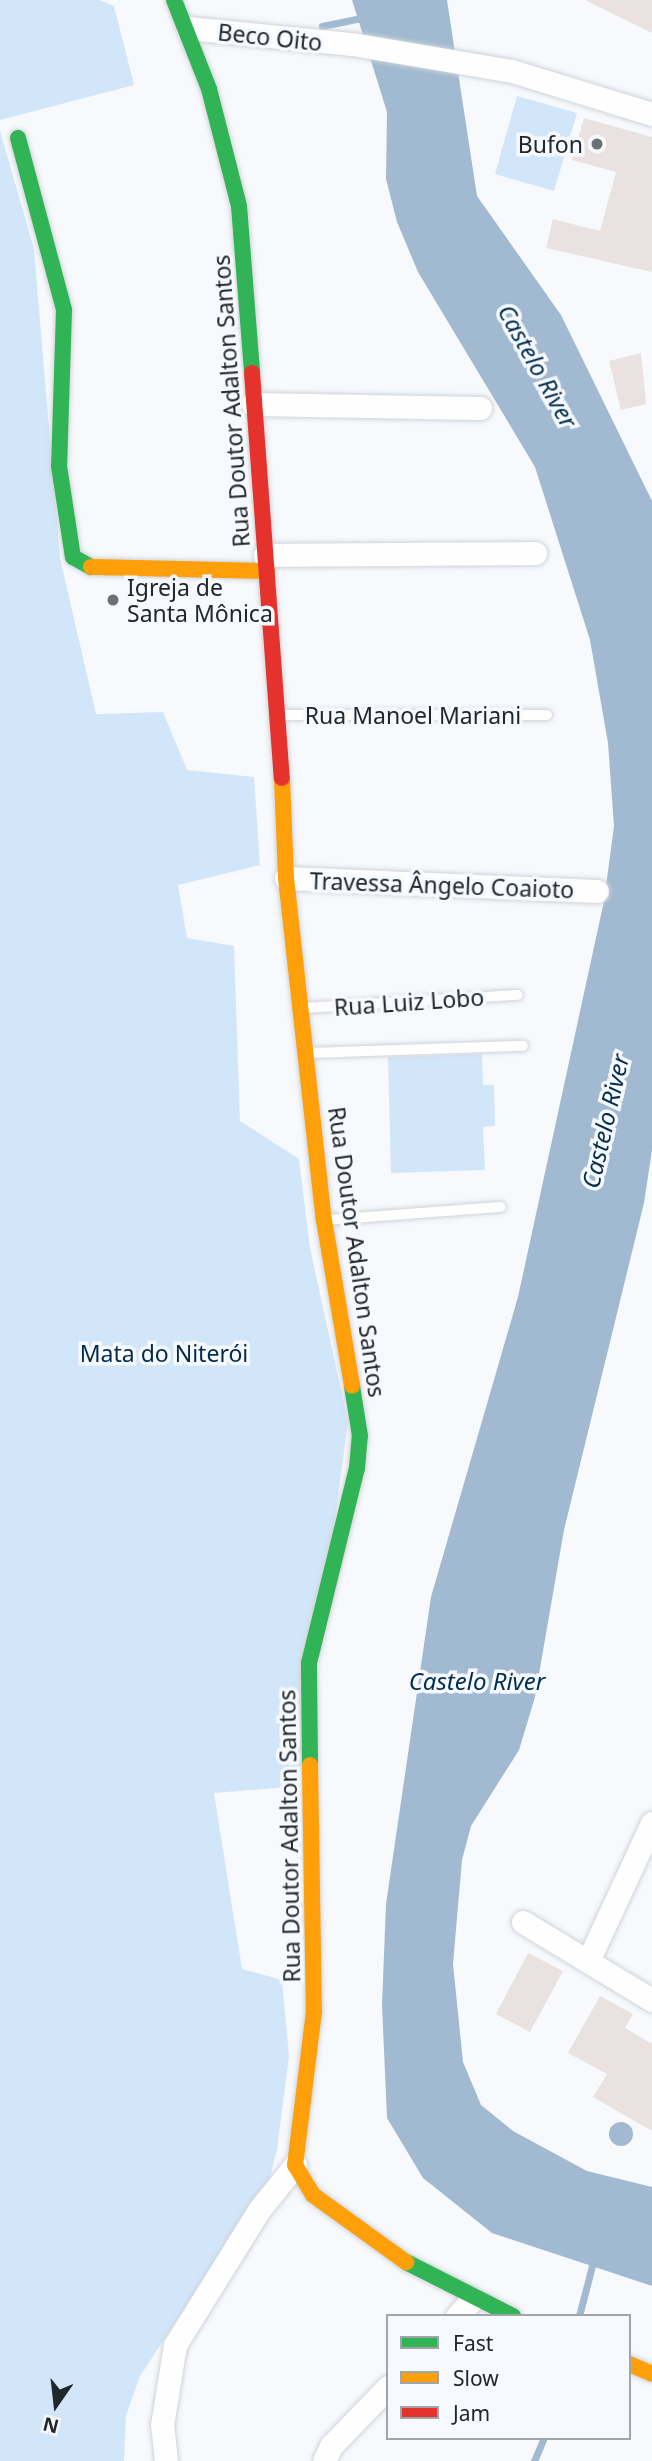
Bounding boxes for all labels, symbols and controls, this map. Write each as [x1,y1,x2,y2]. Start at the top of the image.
street label: Beco Oito [216,18,324,56]
place label: Bufon [518,130,583,158]
marker: Bufon [589,136,605,152]
street label: Rua Doutor Adalton Santos [207,254,255,548]
water label: Castelo River [492,299,584,433]
place label: Igreja de Santa Mônica [127,573,273,627]
marker: Igreja de Santa Mônica [105,592,121,608]
street label: Rua Manoel Mariani [305,701,521,729]
street label: Travessa Ângelo Coaioto [309,867,575,903]
street label: Rua Luiz Lobo [333,983,485,1021]
water label: Castelo River [576,1051,634,1191]
street label: Rua Doutor Adalton Santos [323,1105,391,1399]
park label: Mata do Niterói [80,1339,248,1367]
water label: Castelo River [409,1667,545,1695]
street label: Rua Doutor Adalton Santos [273,1689,305,1983]
legend [386,2314,631,2440]
text: Fast [453,2329,493,2357]
text: Slow [453,2364,499,2392]
north arrow [21,2370,91,2440]
text: Jam [453,2399,490,2427]
text: N [40,2411,62,2440]

